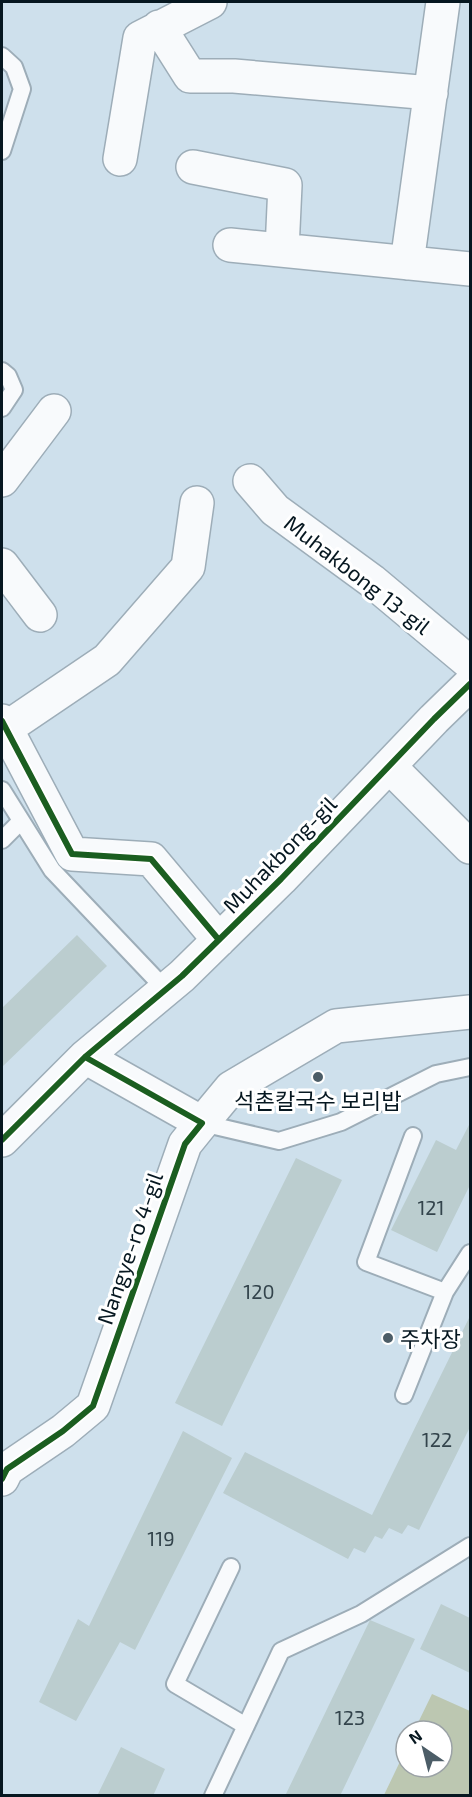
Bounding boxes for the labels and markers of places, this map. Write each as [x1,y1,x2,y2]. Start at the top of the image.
marker: 석촌칼국수 보리밥 [311,1070,325,1084]
place label: 석촌칼국수 보리밥 [235,1087,401,1113]
place label: 주차장 [400,1325,461,1351]
marker: 주차장 [381,1331,395,1345]

